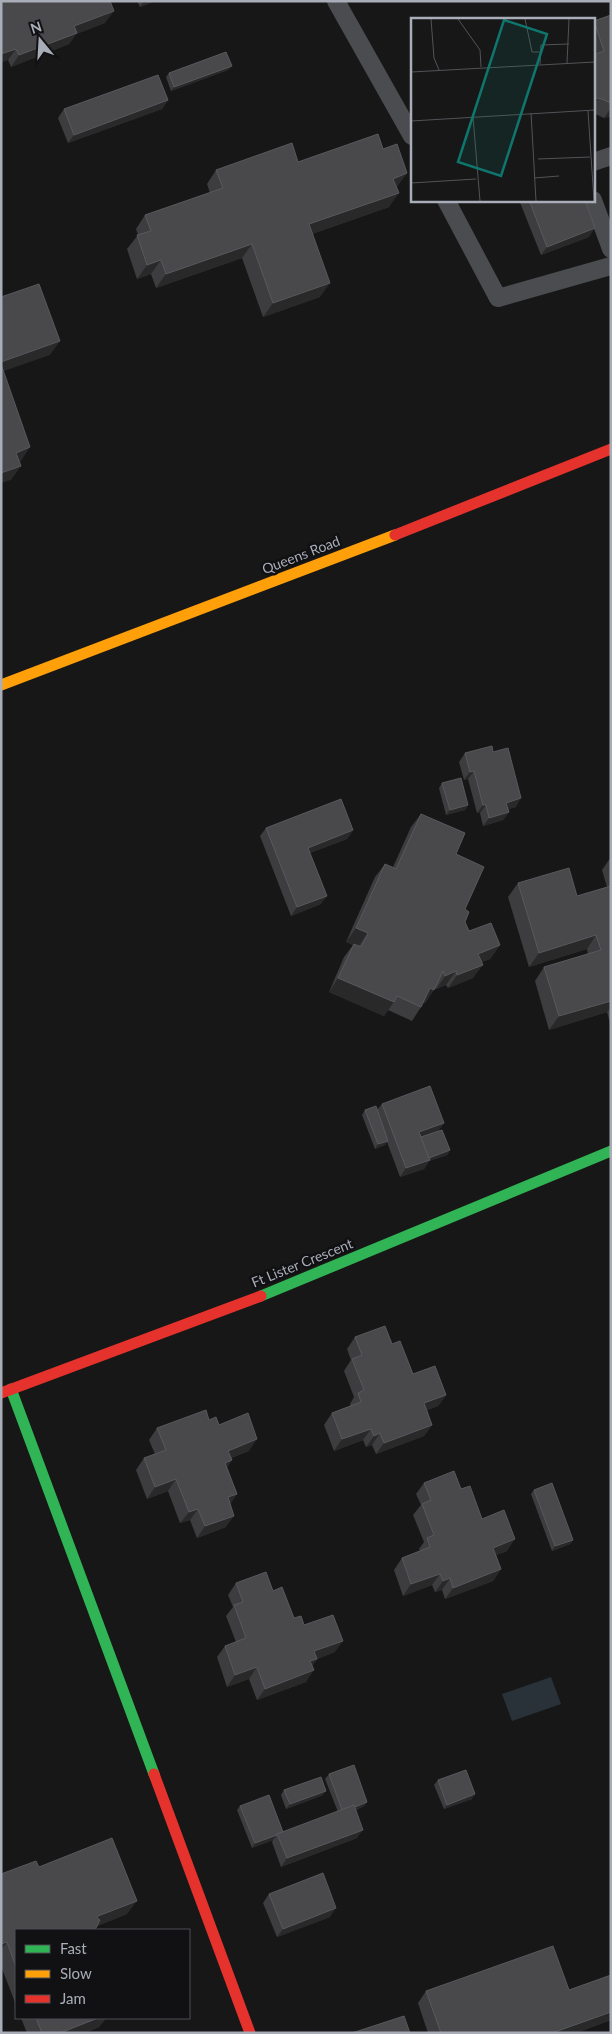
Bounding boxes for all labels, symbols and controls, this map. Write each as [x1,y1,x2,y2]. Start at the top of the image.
north arrow [15,15,65,65]
text: N [28,17,44,37]
inset map [411,18,594,201]
street label: Queens Road [259,532,342,577]
street label: Ft Lister Crescent [249,1234,355,1291]
legend [15,1929,190,2019]
text: Fast [60,1939,87,1957]
text: Slow [60,1964,92,1982]
text: Jam [60,1989,86,2007]

